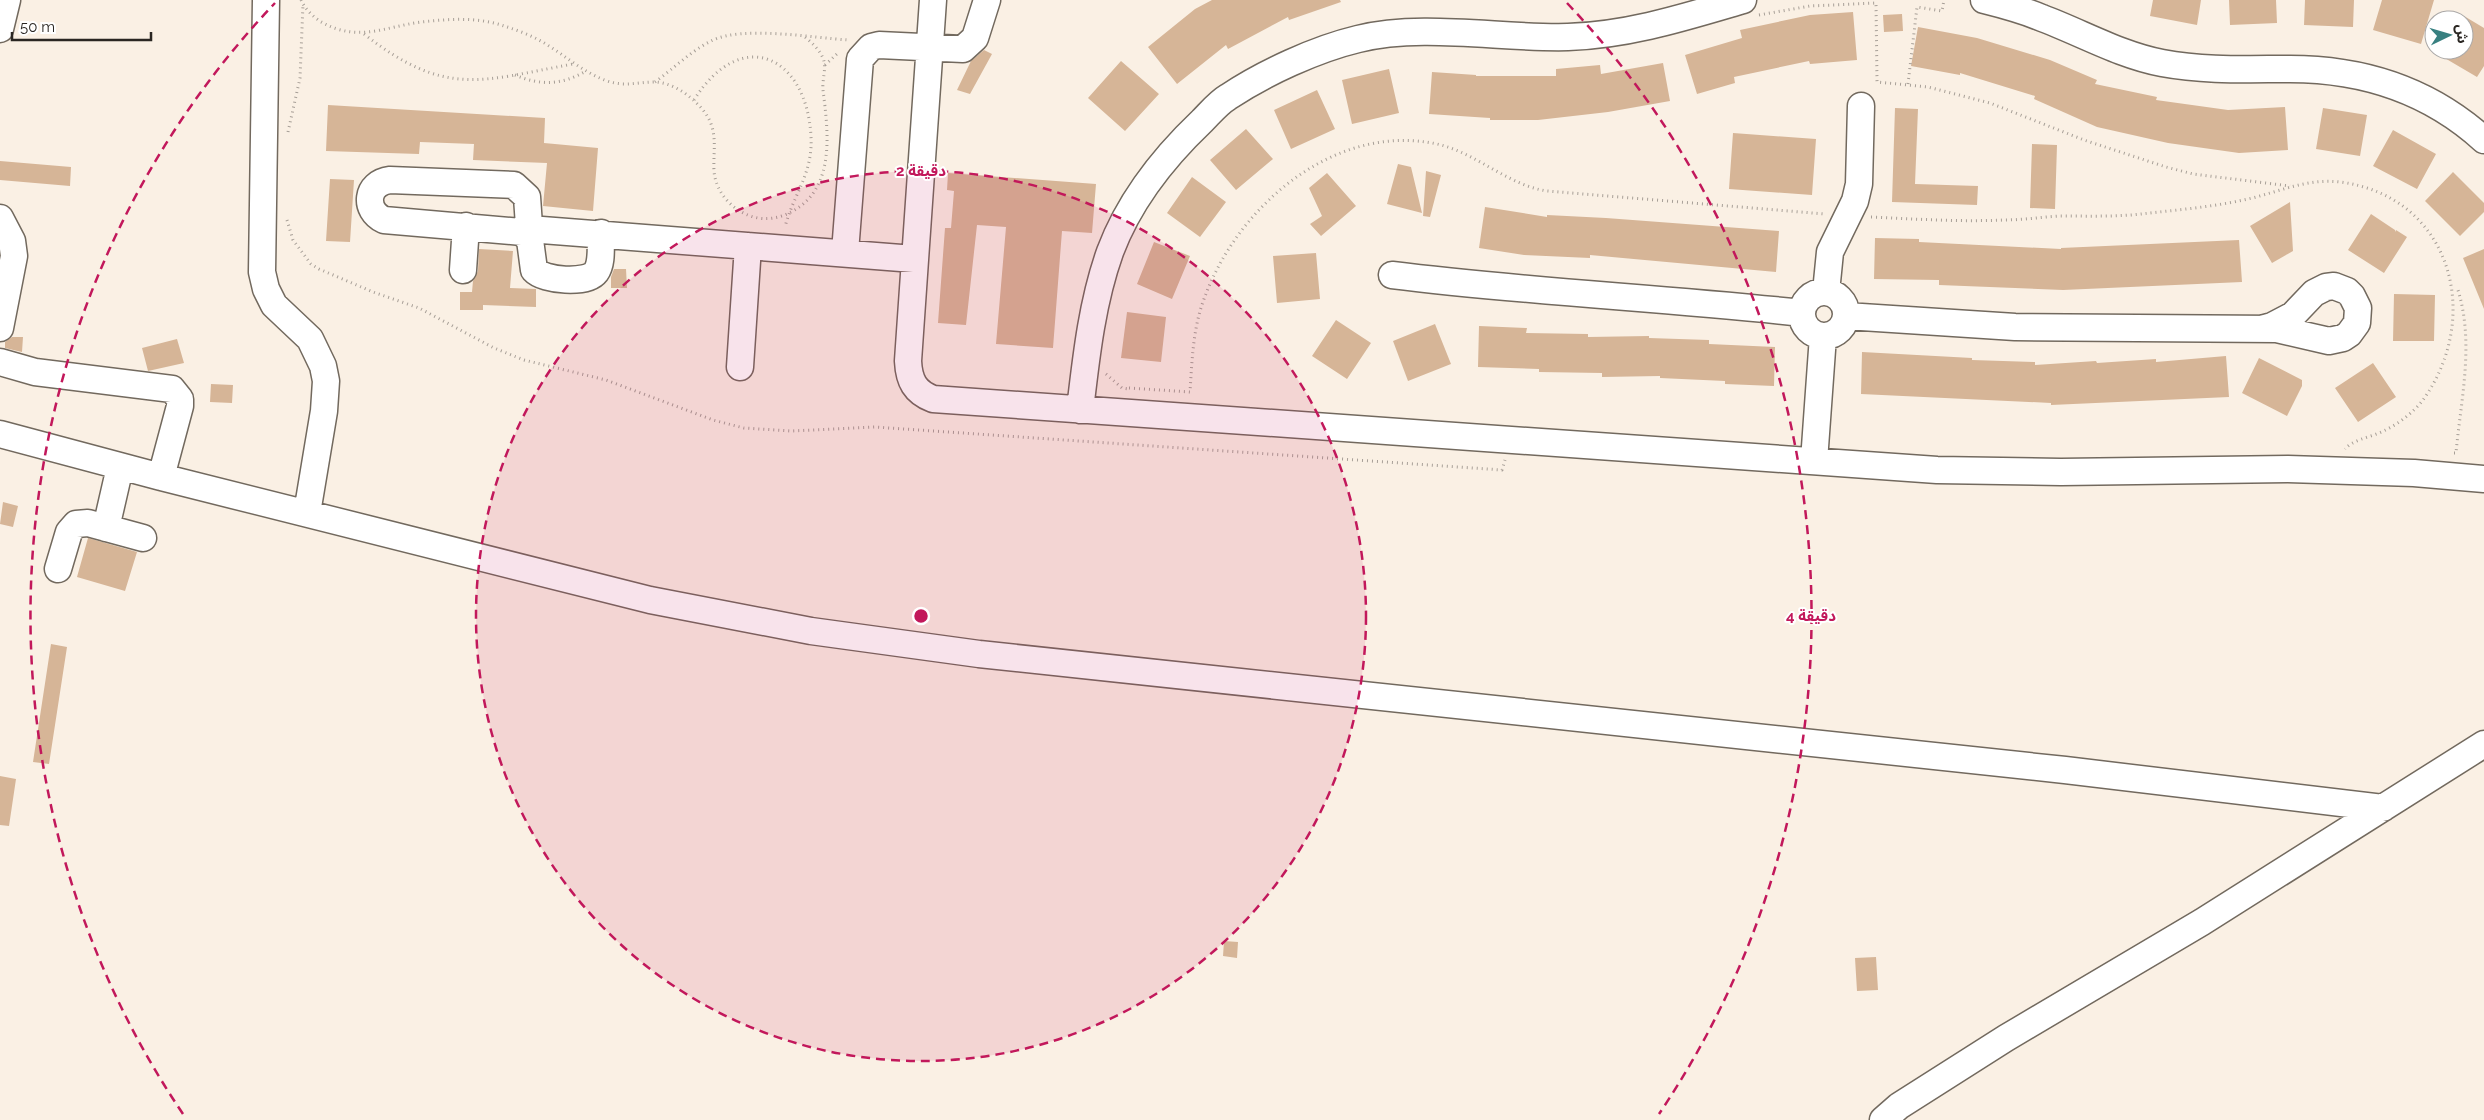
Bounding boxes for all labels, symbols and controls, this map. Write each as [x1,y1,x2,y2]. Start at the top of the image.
scale bar [12,10,151,42]
north arrow [2424,10,2474,60]
text: 50 m [20,18,55,36]
text: ش [2453,24,2471,44]
text: 2 دقيقة [896,162,946,180]
centre of rings [912,607,930,625]
text: 4 دقيقة [1786,607,1836,625]

